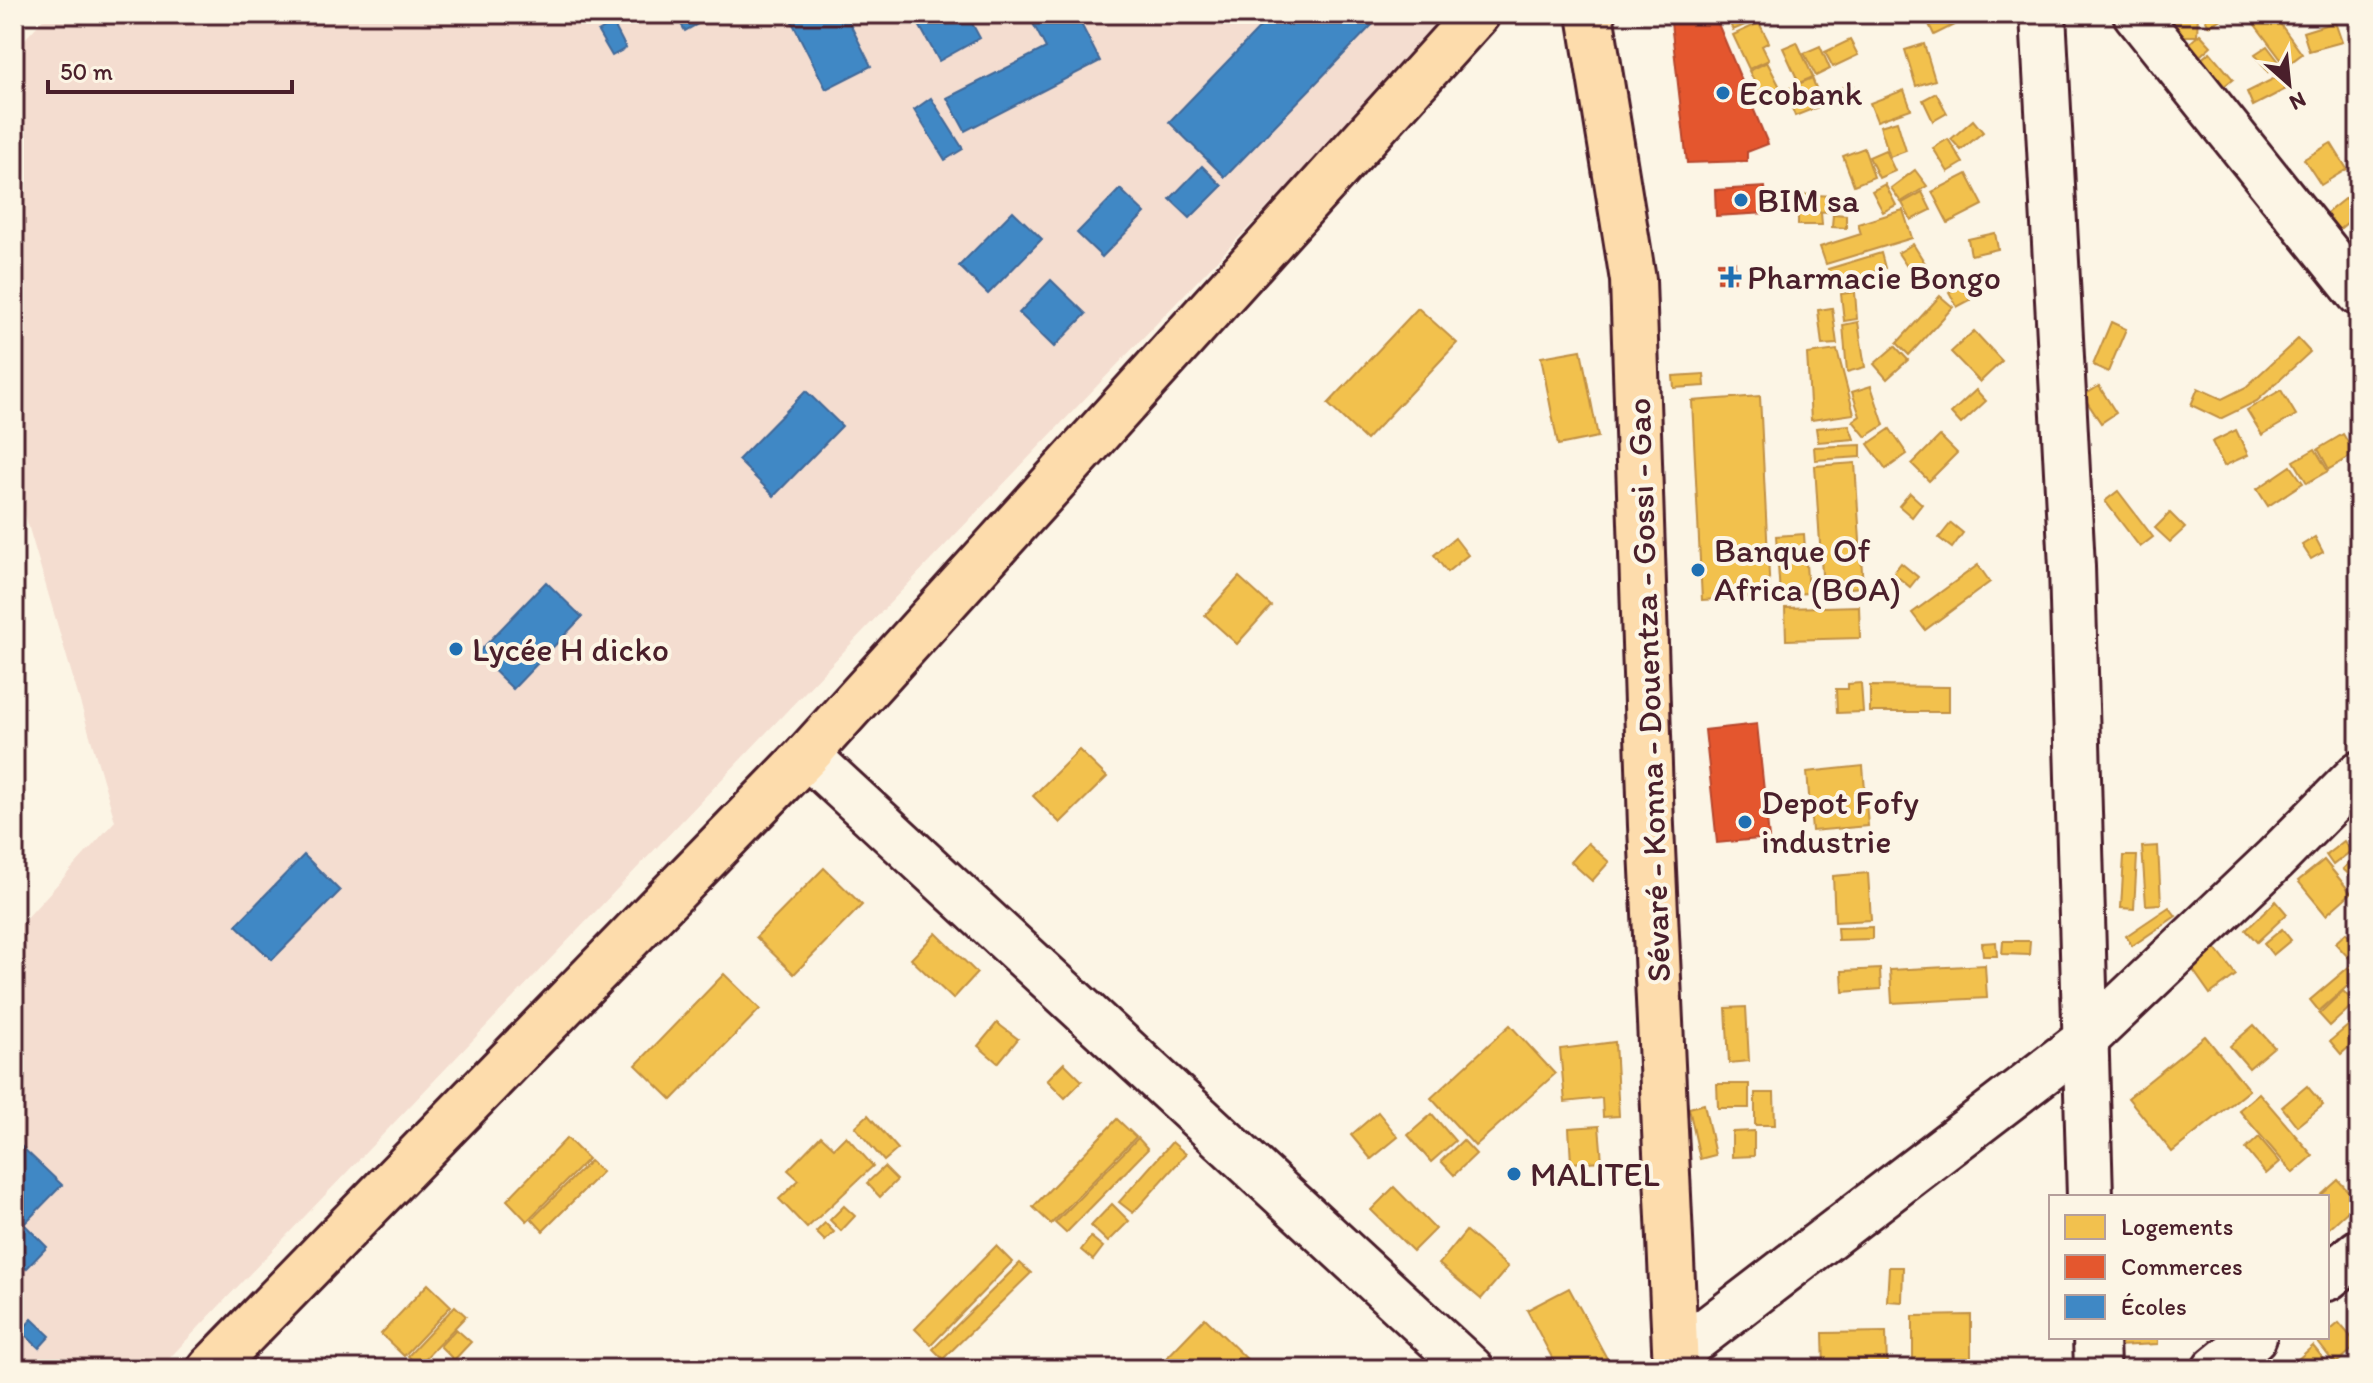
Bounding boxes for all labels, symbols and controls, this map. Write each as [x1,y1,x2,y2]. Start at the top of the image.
scale bar [48,44,292,94]
north arrow [2249,44,2329,124]
text: 50 m [60,57,113,86]
place label: Ecobank [1739,73,1863,114]
marker: Ecobank [1714,84,1732,102]
text: N [2285,86,2311,117]
place label: BIM sa [1757,180,1860,221]
marker: BIM sa [1732,191,1750,209]
place label: Pharmacie Bongo [1747,257,2001,298]
marker: Pharmacie Bongo [1722,268,1740,286]
street label: Sévaré - Konna - Douentza - Gossi - Gao [1618,397,1679,983]
place label: Banque Of Africa (BOA) [1714,530,1901,610]
marker: Banque Of Africa (BOA) [1689,561,1707,579]
place label: Lycée H dicko [472,629,669,670]
marker: Lycée H dicko [447,640,465,658]
place label: Depot Fofy industrie [1761,782,1919,862]
marker: Depot Fofy industrie [1736,813,1754,831]
place label: MALITEL [1530,1154,1660,1195]
marker: MALITEL [1505,1165,1523,1183]
legend [2049,1195,2329,1339]
text: Logements [2121,1212,2233,1241]
text: Commerces [2121,1252,2243,1281]
text: Écoles [2121,1292,2187,1321]

